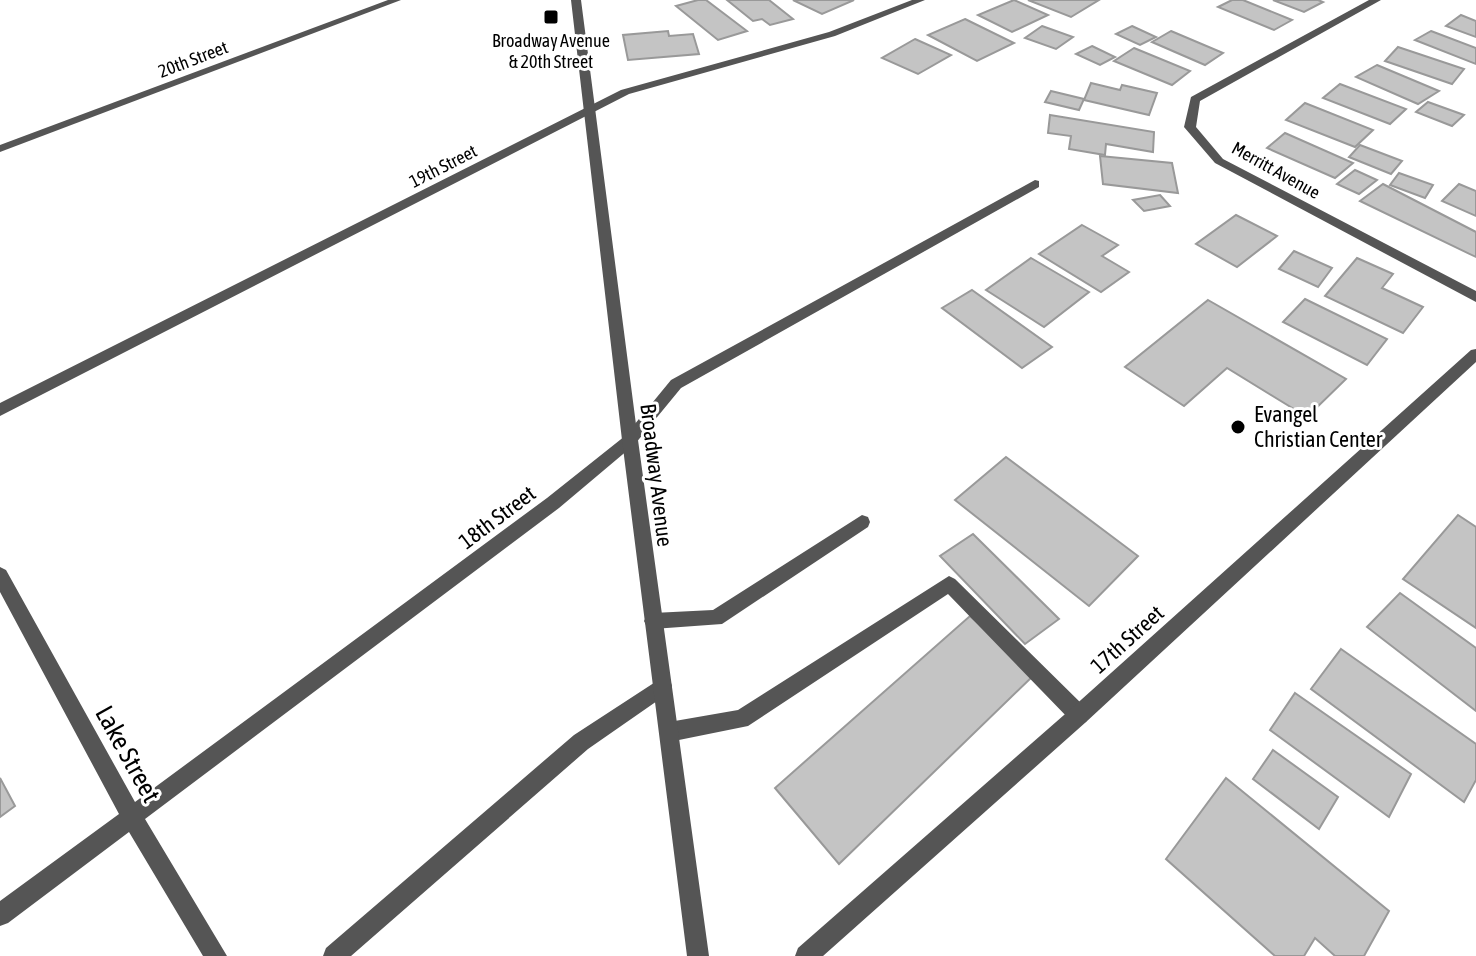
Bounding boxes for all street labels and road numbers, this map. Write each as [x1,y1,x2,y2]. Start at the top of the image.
street label: 20th Street [155,36,231,82]
street label: Merritt Avenue [1228,137,1324,203]
street label: 19th Street [406,140,480,192]
street label: Broadway Avenue [635,402,679,548]
street label: 18th Street [454,480,540,554]
street label: 17th Street [1085,600,1169,678]
street label: Lake Street [89,701,167,807]

